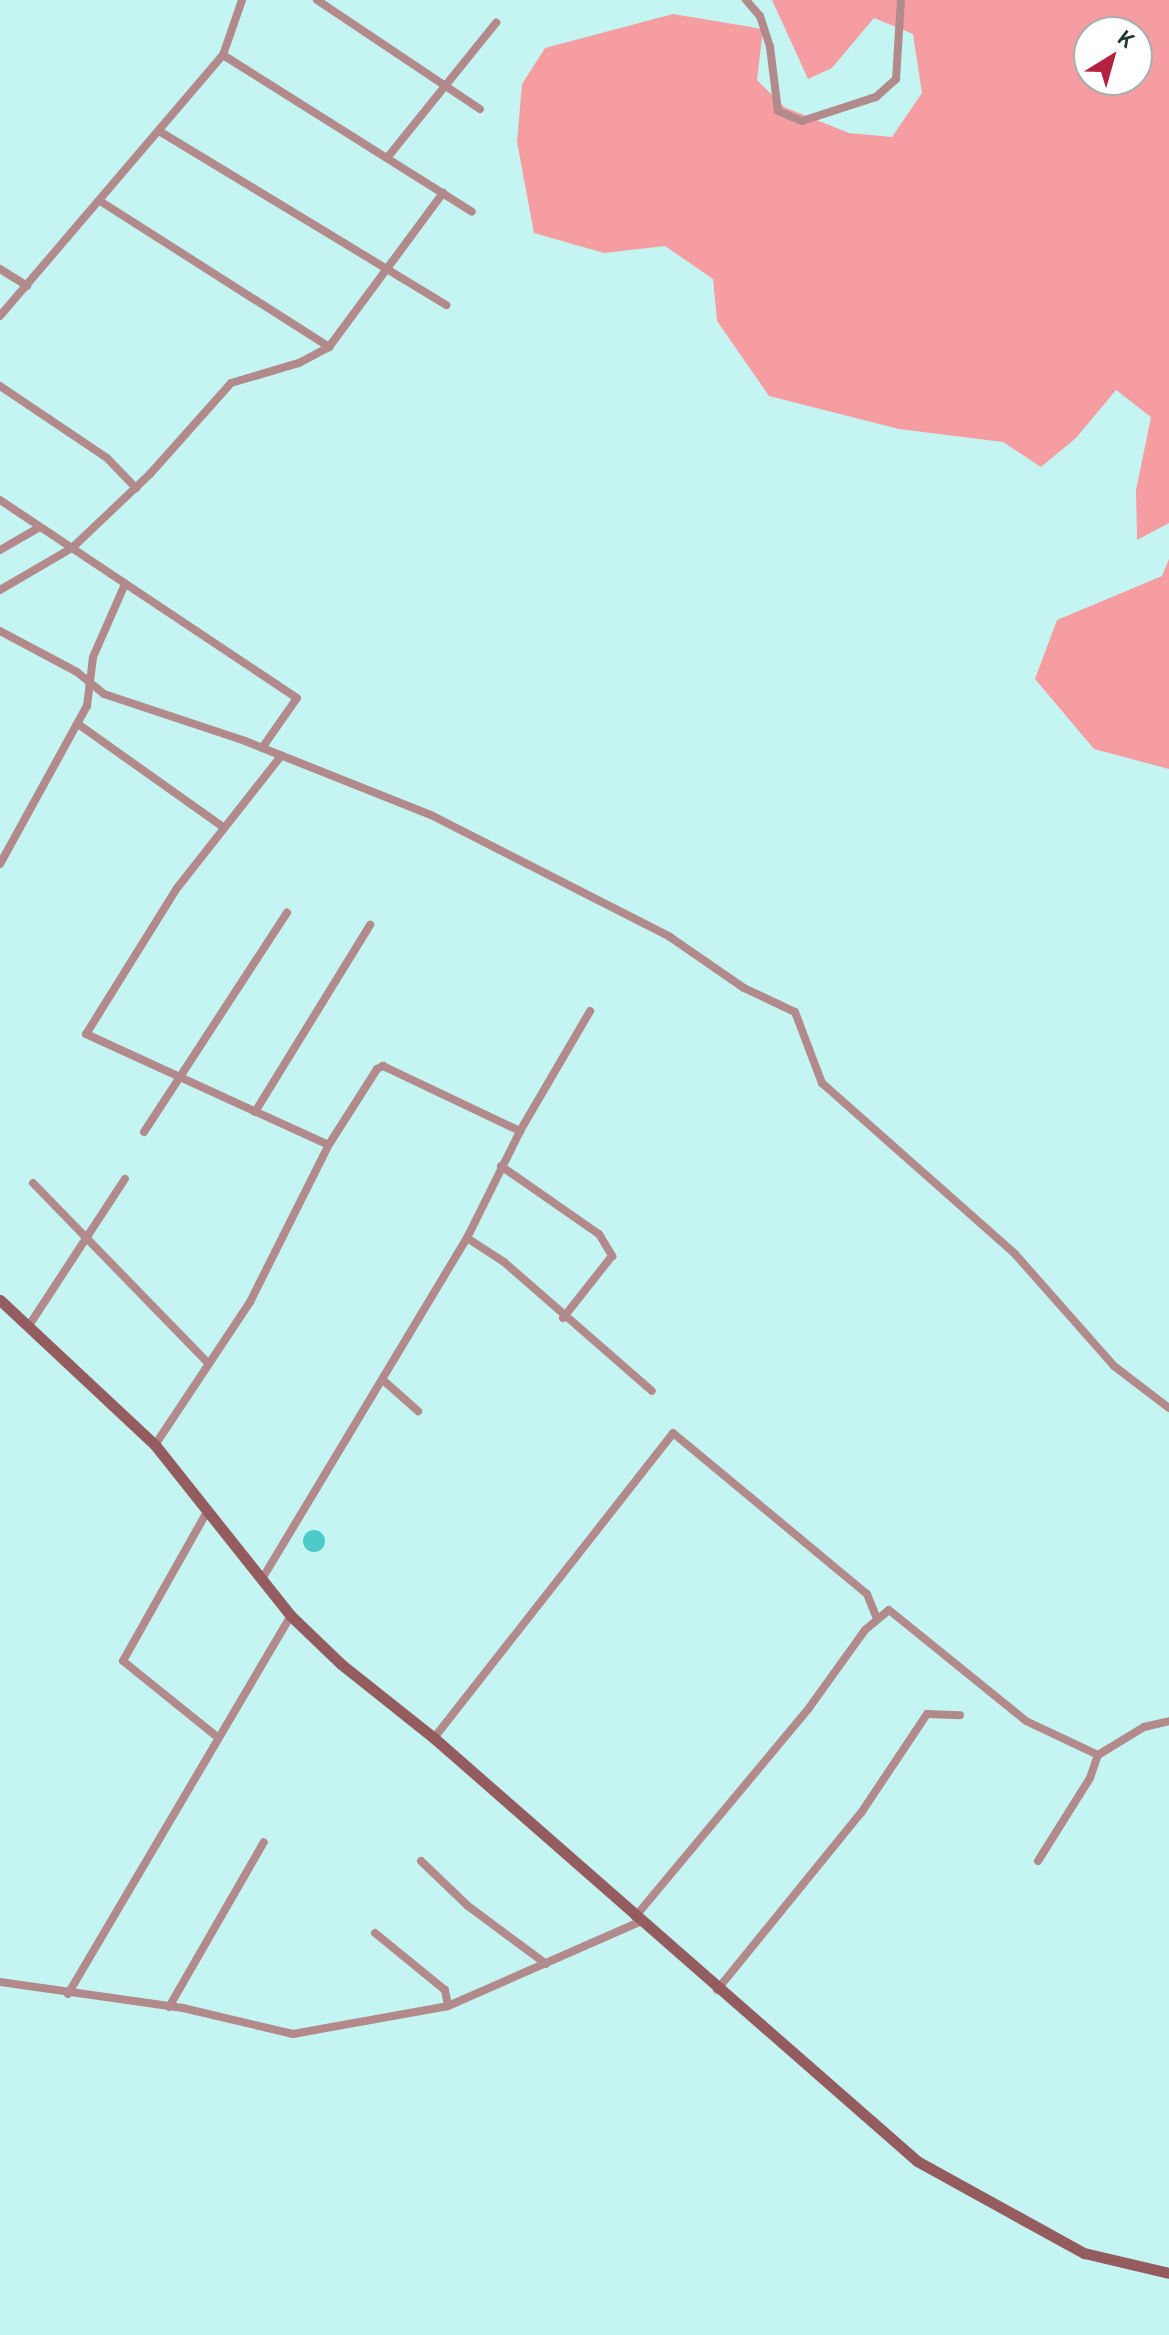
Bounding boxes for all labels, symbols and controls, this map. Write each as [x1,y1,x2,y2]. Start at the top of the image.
north arrow [1073,16,1153,96]
text: K [1112,23,1140,54]

